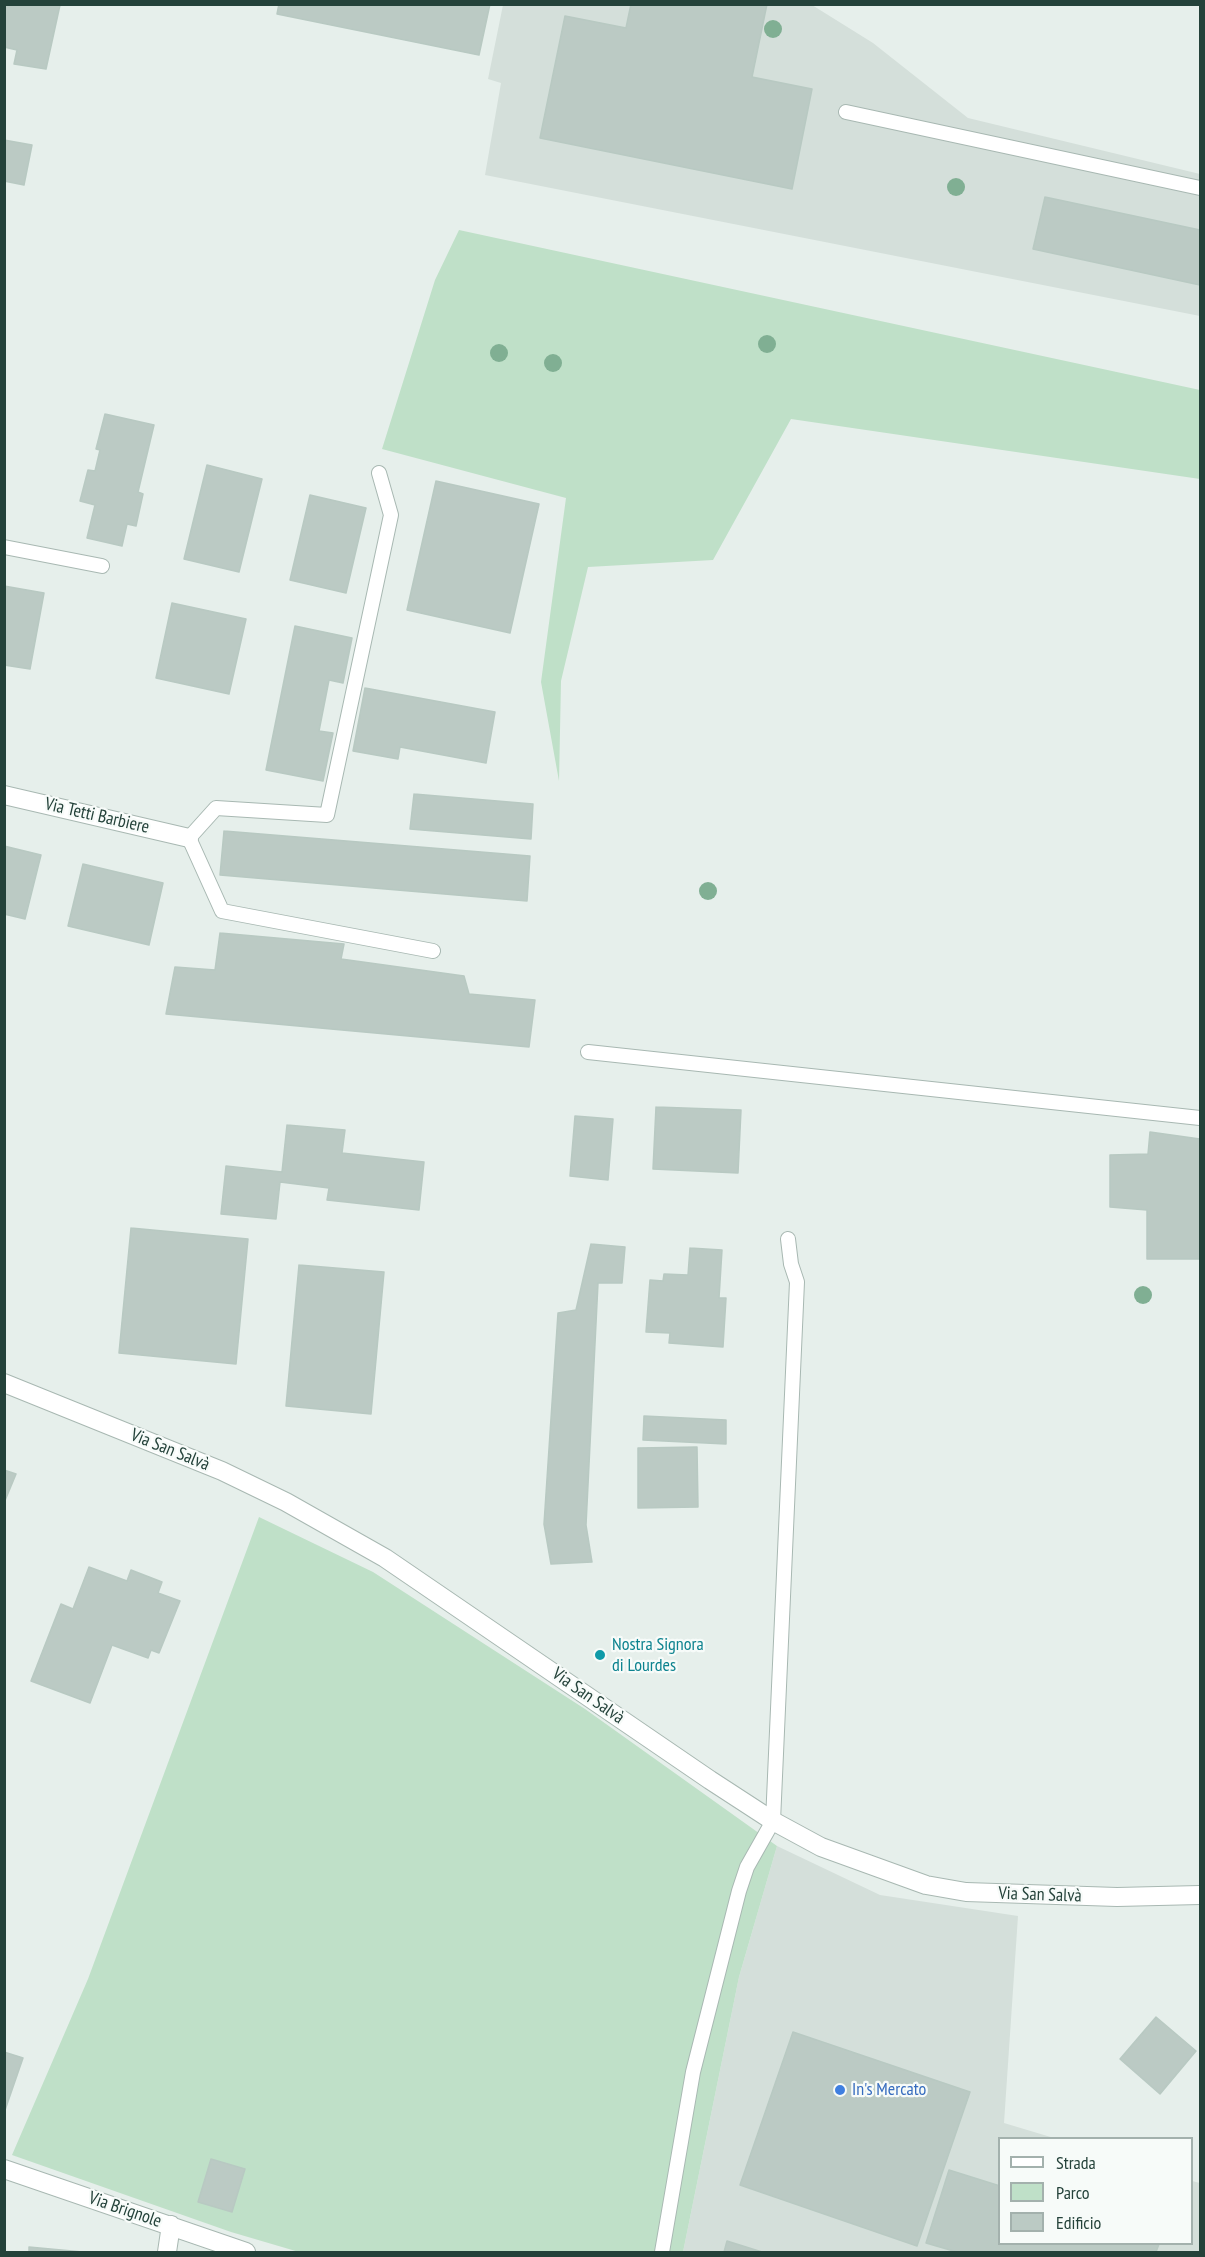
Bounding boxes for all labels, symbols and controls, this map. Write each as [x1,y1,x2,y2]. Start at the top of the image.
street label: Via Tetti Barbiere [43,793,151,839]
street label: Via San Salvà [127,1424,213,1476]
place label: Nostra Signora di Lourdes [612,1634,704,1676]
marker: Nostra Signora di Lourdes [593,1648,607,1662]
street label: Via San Salvà [548,1663,628,1729]
street label: Via San Salvà [998,1883,1082,1907]
place label: In's Mercato [852,2079,926,2101]
marker: In's Mercato [833,2083,847,2097]
legend [998,2137,1193,2245]
text: Strada [1056,2151,1096,2174]
text: Parco [1056,2181,1090,2204]
street label: Via Brignole [86,2187,164,2233]
text: Edificio [1056,2211,1101,2234]

